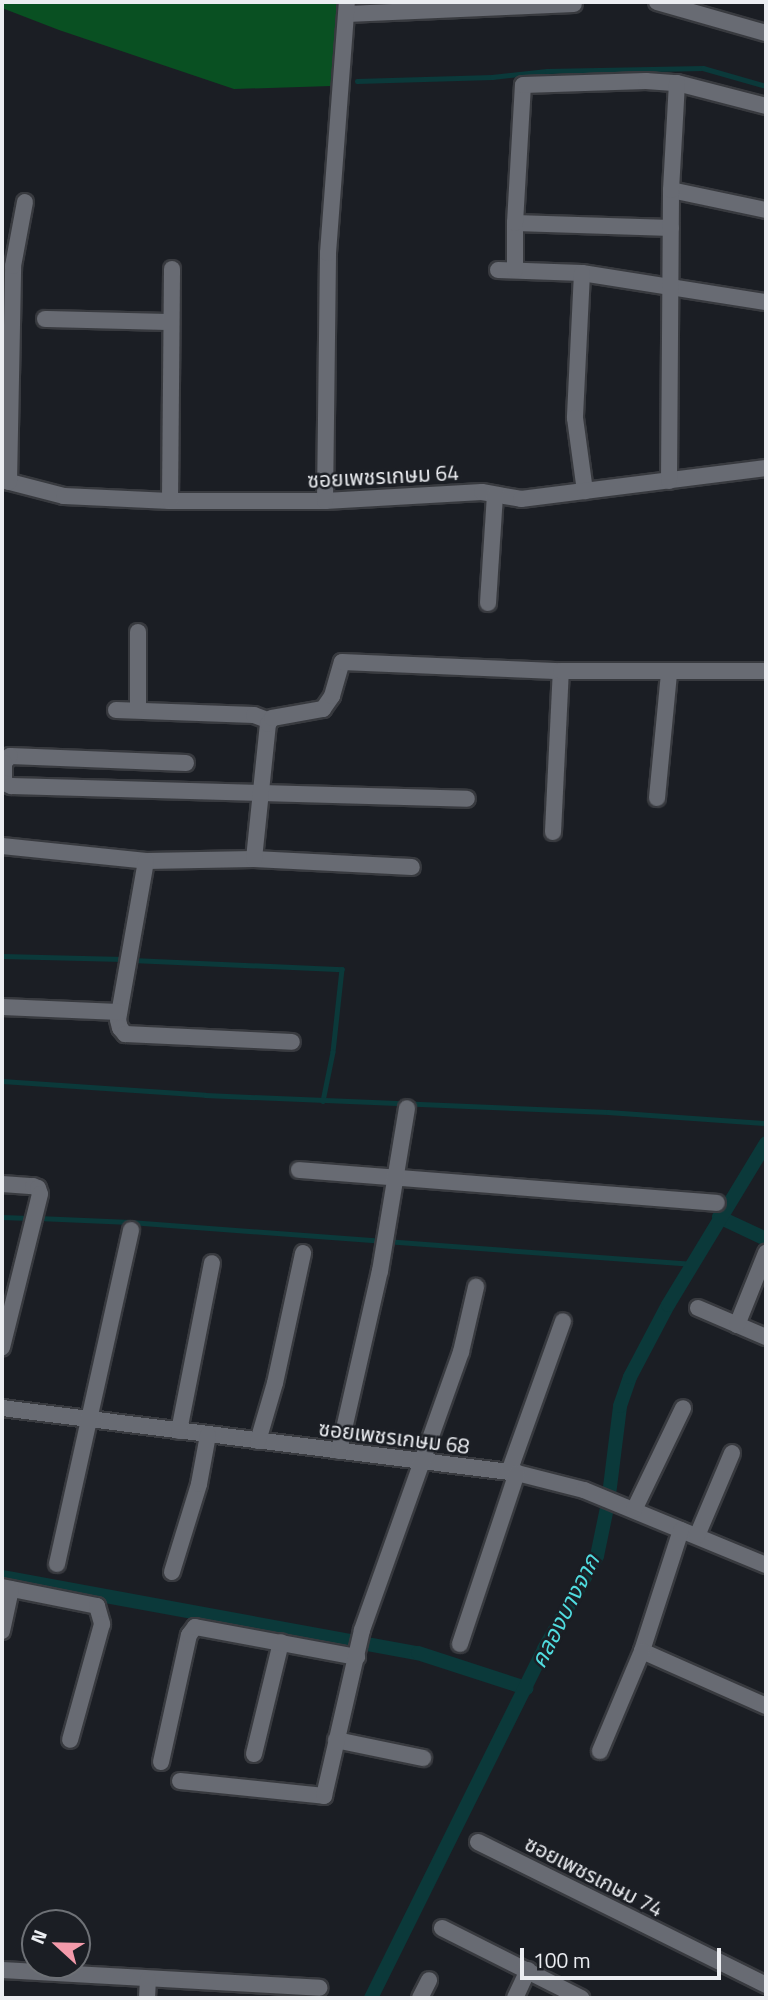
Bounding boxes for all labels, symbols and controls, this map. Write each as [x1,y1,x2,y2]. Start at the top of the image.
street label: ซอยเพชรเกษม 64 [307,459,459,493]
street label: ซอยเพชรเกษม 68 [317,1415,471,1459]
water label: คลองบางจาก [525,1550,605,1672]
street label: ซอยเพชรเกษม 74 [521,1830,667,1922]
north arrow [21,1909,91,1979]
text: N [22,1925,54,1948]
scale bar [523,1934,724,1978]
text: 100 m [533,1944,590,1976]

